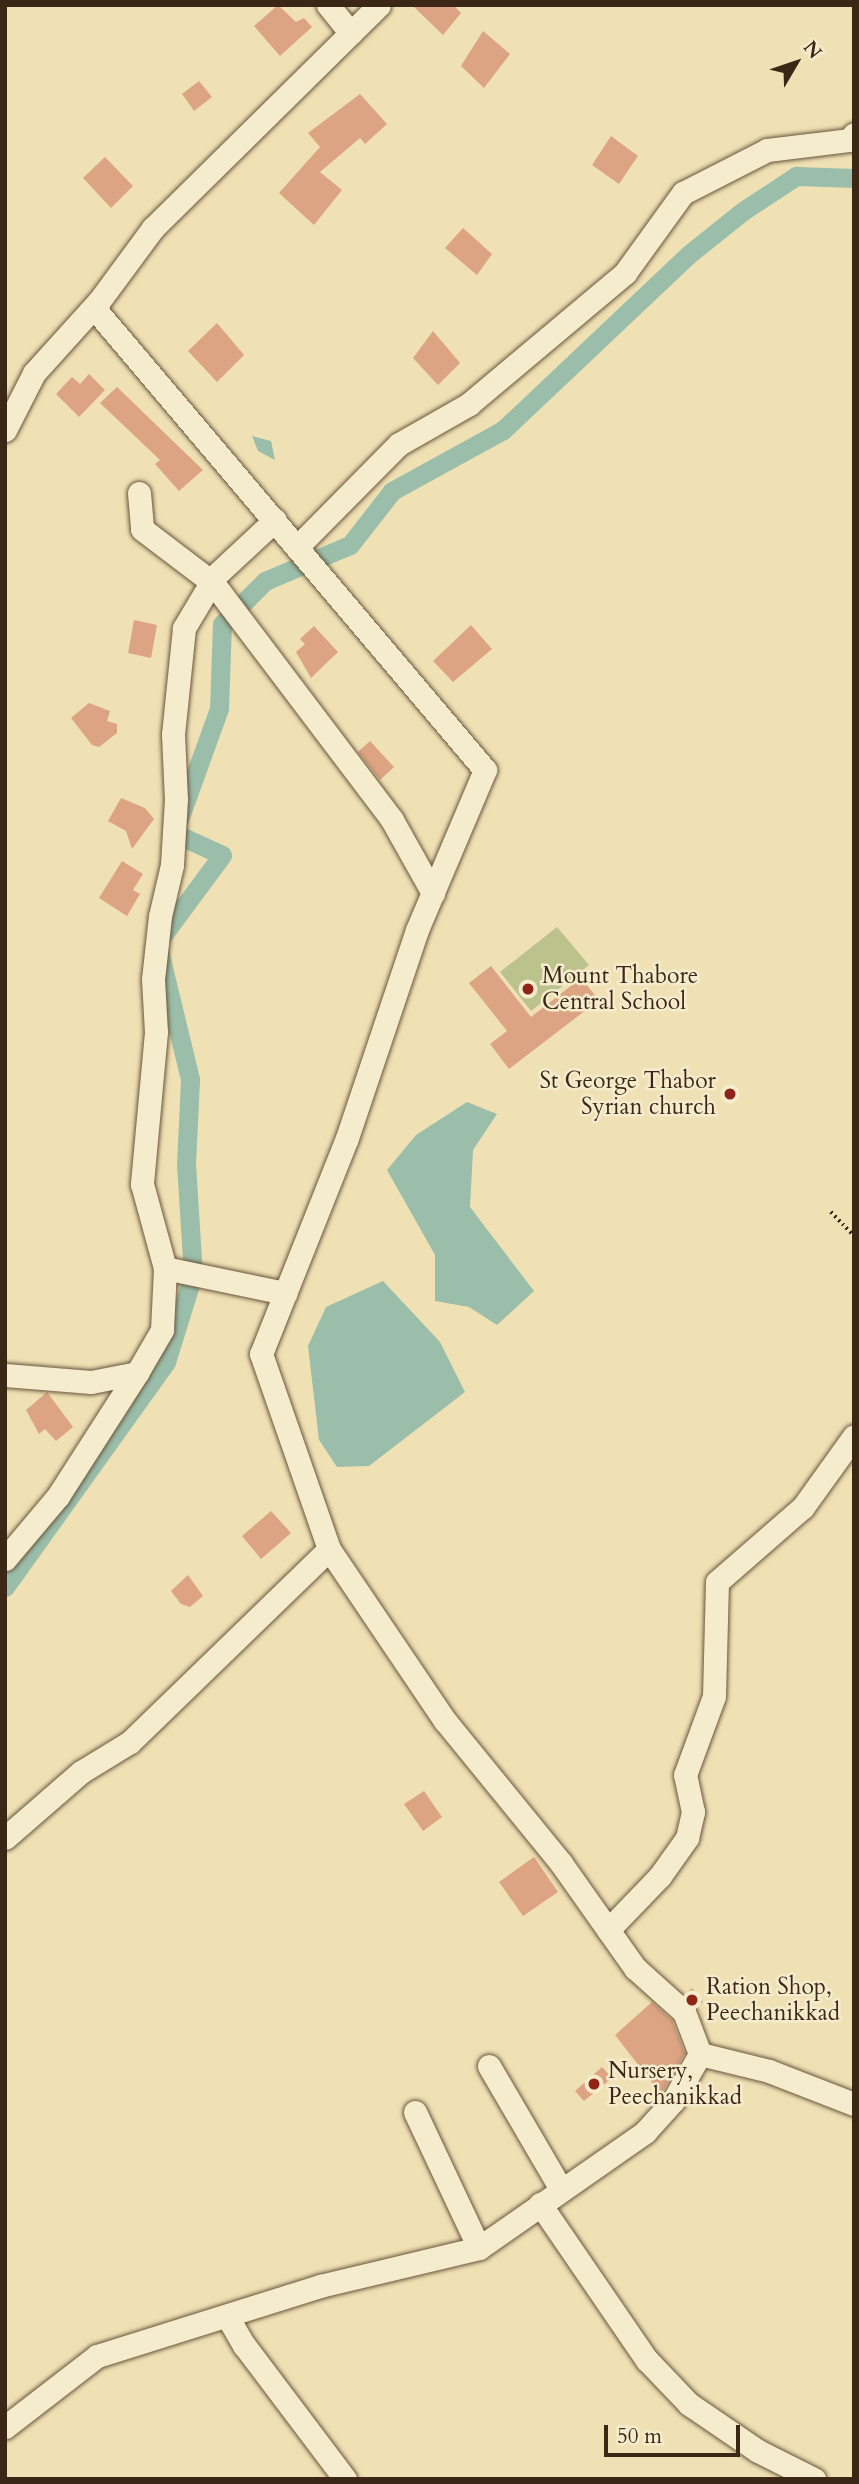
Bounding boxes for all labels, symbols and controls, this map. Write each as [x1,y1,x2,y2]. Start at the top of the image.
north arrow [761,28,831,98]
text: N [797,35,828,64]
place label: Mount Thabore Central School [542,962,698,1016]
marker: Mount Thabore Central School [520,981,536,997]
place label: St George Thabor Syrian church [539,1067,716,1121]
marker: St George Thabor Syrian church [722,1086,738,1102]
place label: Ration Shop, Peechanikkad [706,1973,840,2027]
marker: Ration Shop, Peechanikkad [684,1992,700,2008]
place label: Nursery, Peechanikkad [608,2057,742,2111]
marker: Nursery, Peechanikkad [586,2076,602,2092]
scale bar [607,2410,744,2454]
text: 50 m [617,2422,662,2451]

